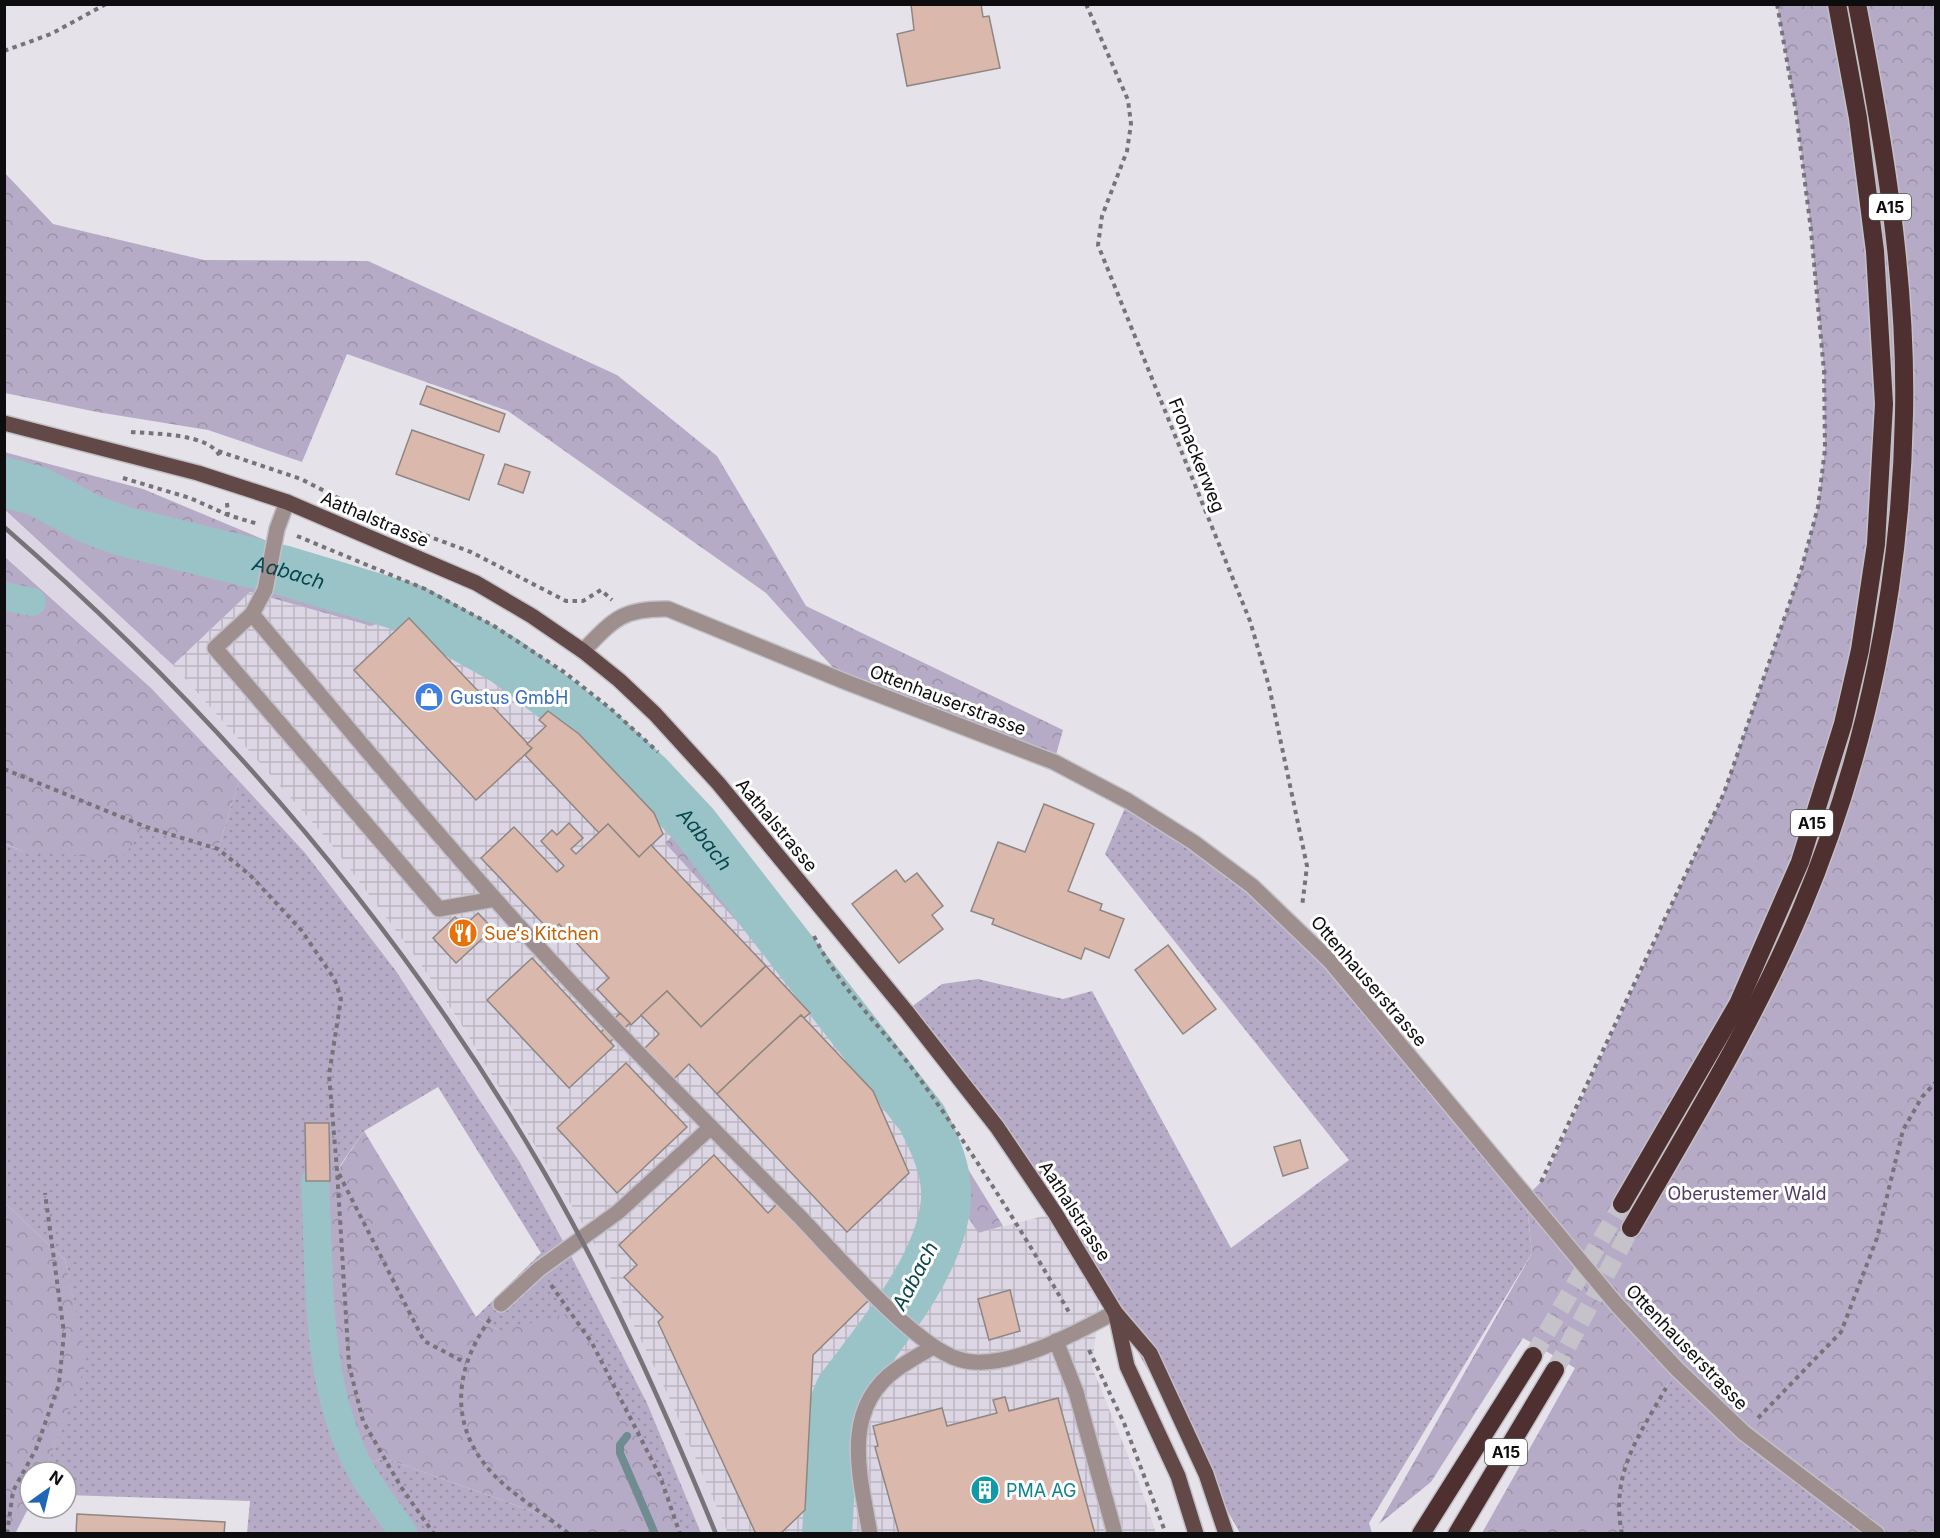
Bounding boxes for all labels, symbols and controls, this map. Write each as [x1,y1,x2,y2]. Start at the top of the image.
road number: A15 [1869,194,1911,220]
street label: Fronackerweg [1165,395,1229,515]
street label: Aathalstrasse [318,487,432,551]
water label: Aabach [249,551,328,594]
street label: Ottenhauserstrasse [867,660,1029,740]
shop icon: Gustus GmbH [413,681,445,713]
place label: Gustus GmbH [450,687,568,708]
street label: Aathalstrasse [732,774,822,876]
water label: Aabach [671,802,737,875]
road number: A15 [1791,810,1833,836]
street label: Ottenhauserstrasse [1307,911,1431,1051]
restaurant icon: Sue‘s Kitchen [447,917,479,949]
place label: Sue‘s Kitchen [484,923,599,944]
street label: Aathalstrasse [1035,1157,1115,1265]
park label: Oberustemer Wald [1668,1183,1826,1204]
water label: Aabach [887,1238,943,1315]
street label: Ottenhauserstrasse [1622,1280,1752,1414]
road number: A15 [1485,1439,1527,1465]
north arrow [18,1460,78,1520]
text: N [46,1466,67,1489]
building icon: PMA AG [969,1474,1001,1506]
place label: PMA AG [1006,1480,1076,1501]

